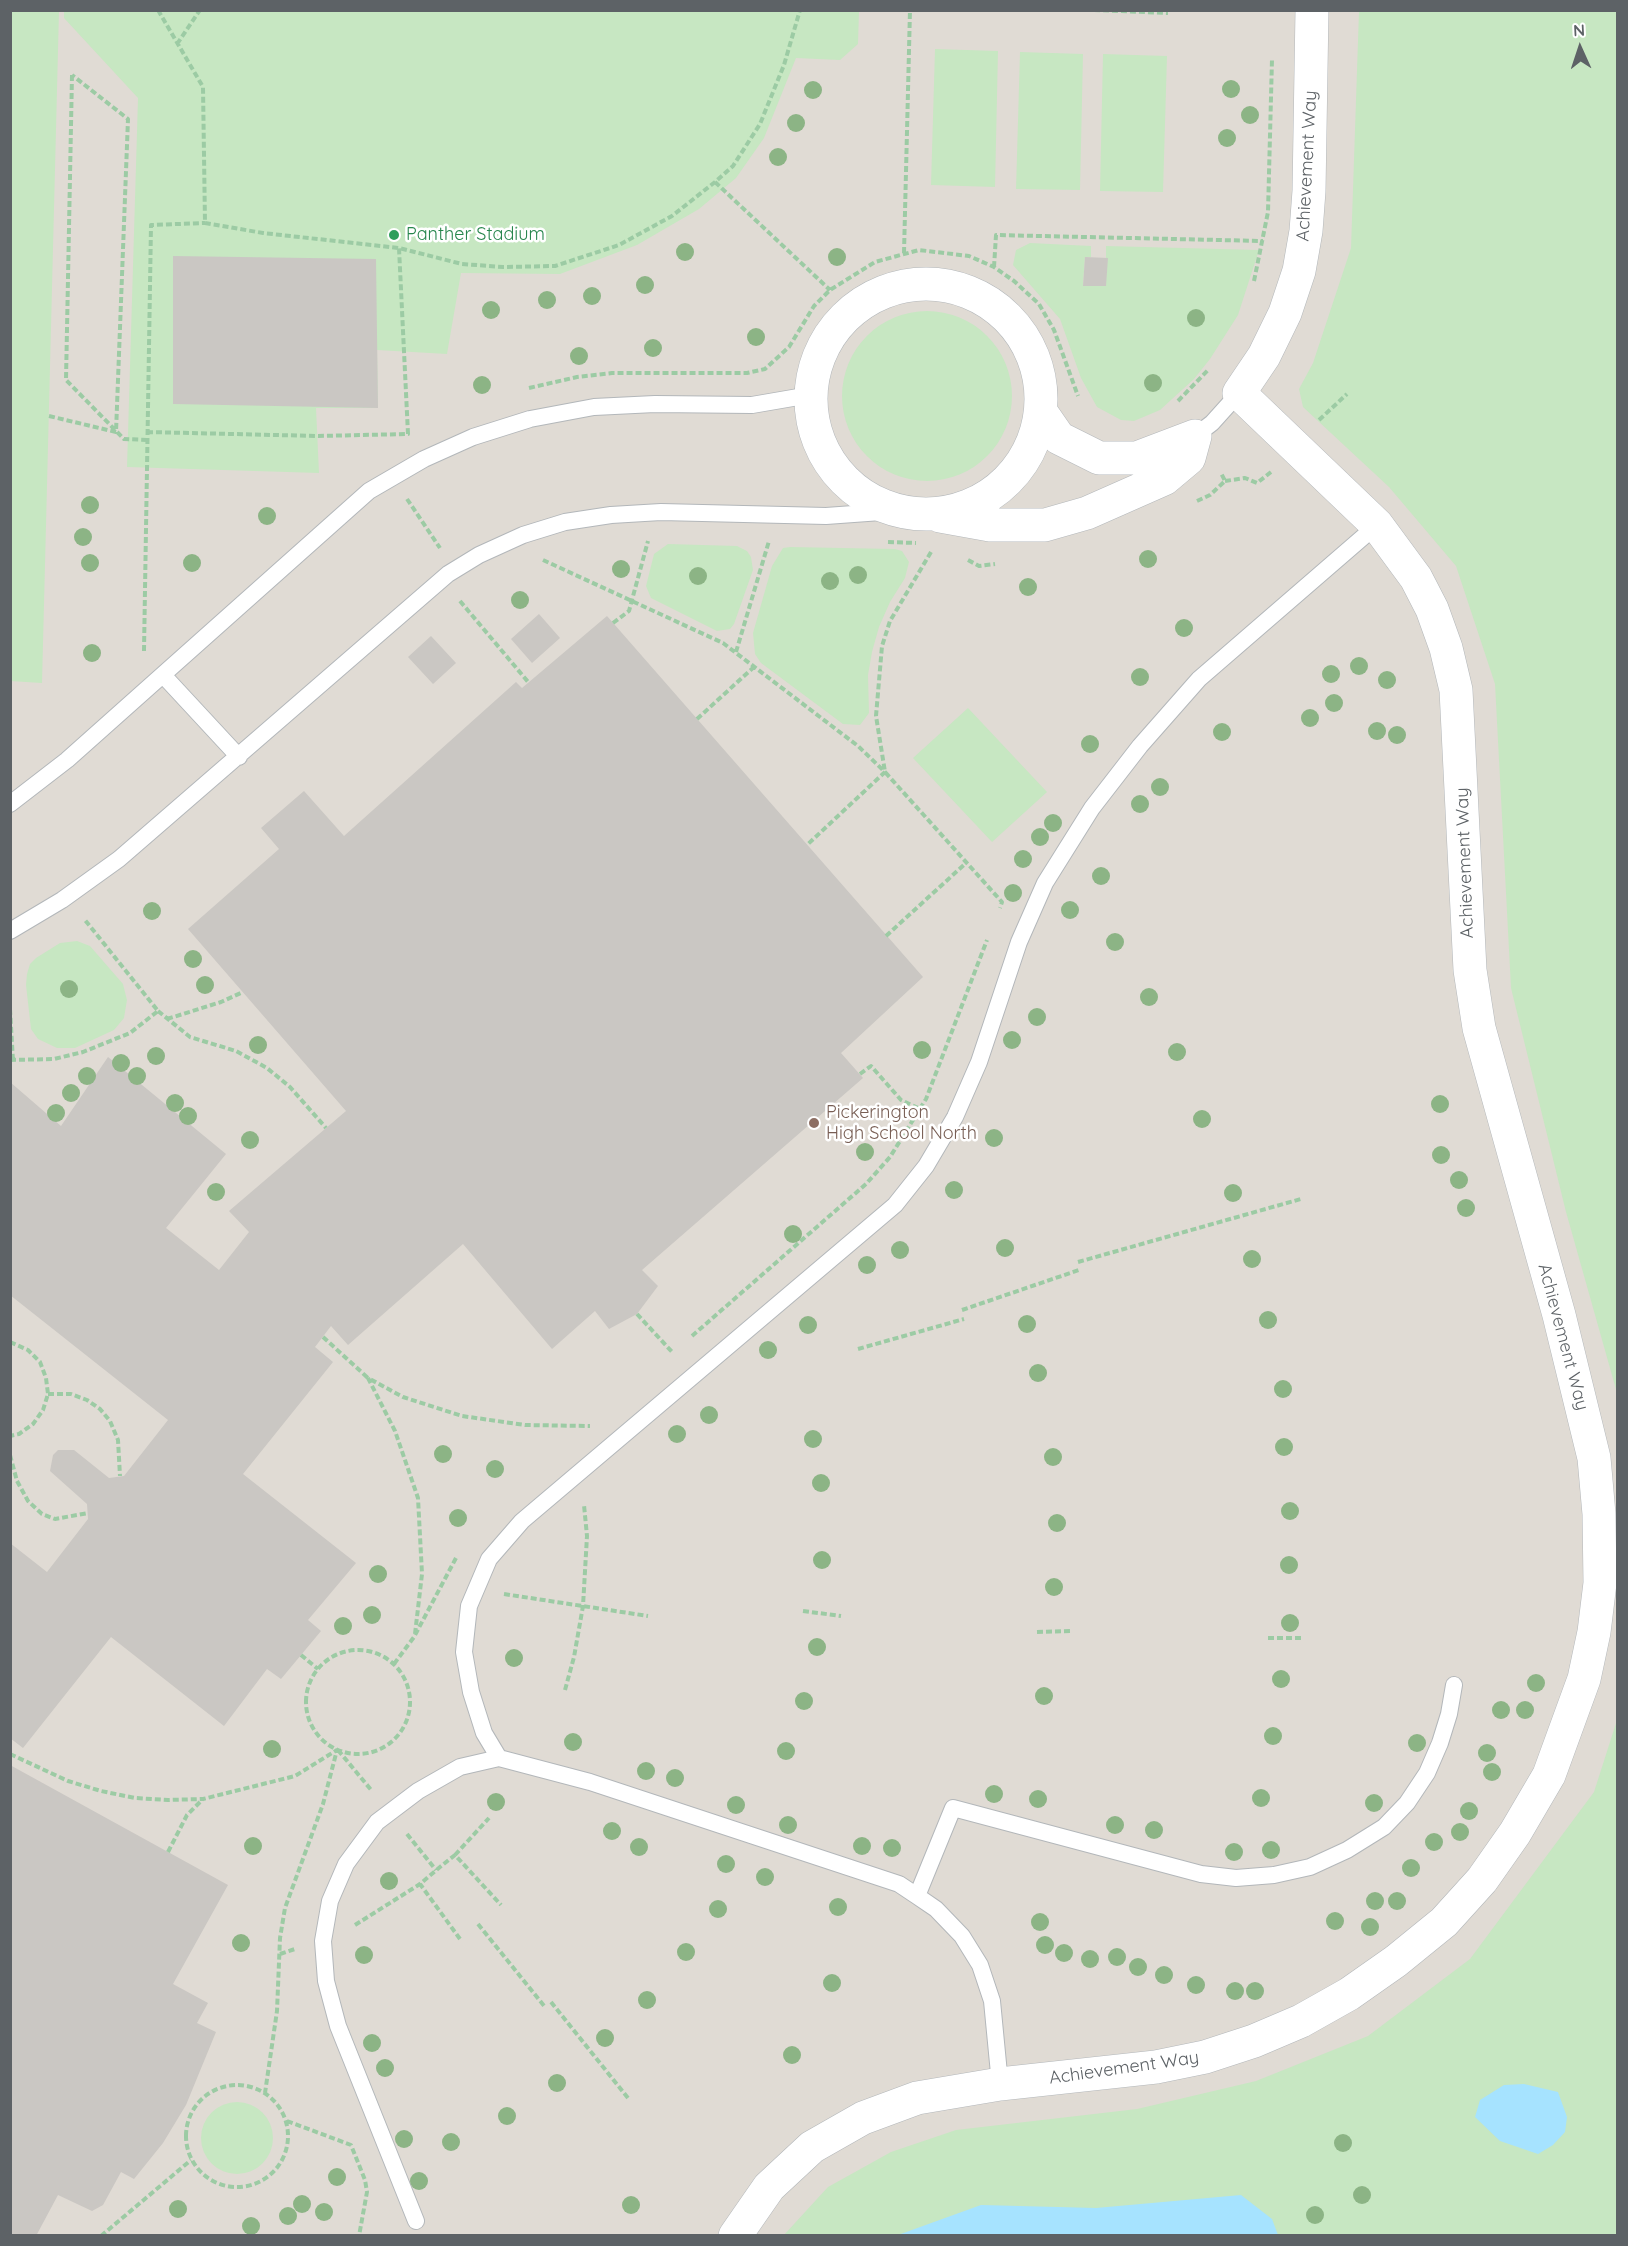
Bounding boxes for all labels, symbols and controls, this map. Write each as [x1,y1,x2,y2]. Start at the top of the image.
north arrow [1550,18,1610,78]
text: N [1573,20,1585,40]
street label: Achievement Way [1292,90,1322,242]
place label: Panther Stadium [406,224,545,246]
marker: Panther Stadium [387,228,401,242]
street label: Achievement Way [1452,787,1478,939]
place label: Pickerington High School North [826,1102,977,1144]
marker: Pickerington High School North [807,1116,821,1130]
street label: Achievement Way [1533,1261,1593,1413]
street label: Achievement Way [1048,2047,1200,2089]

